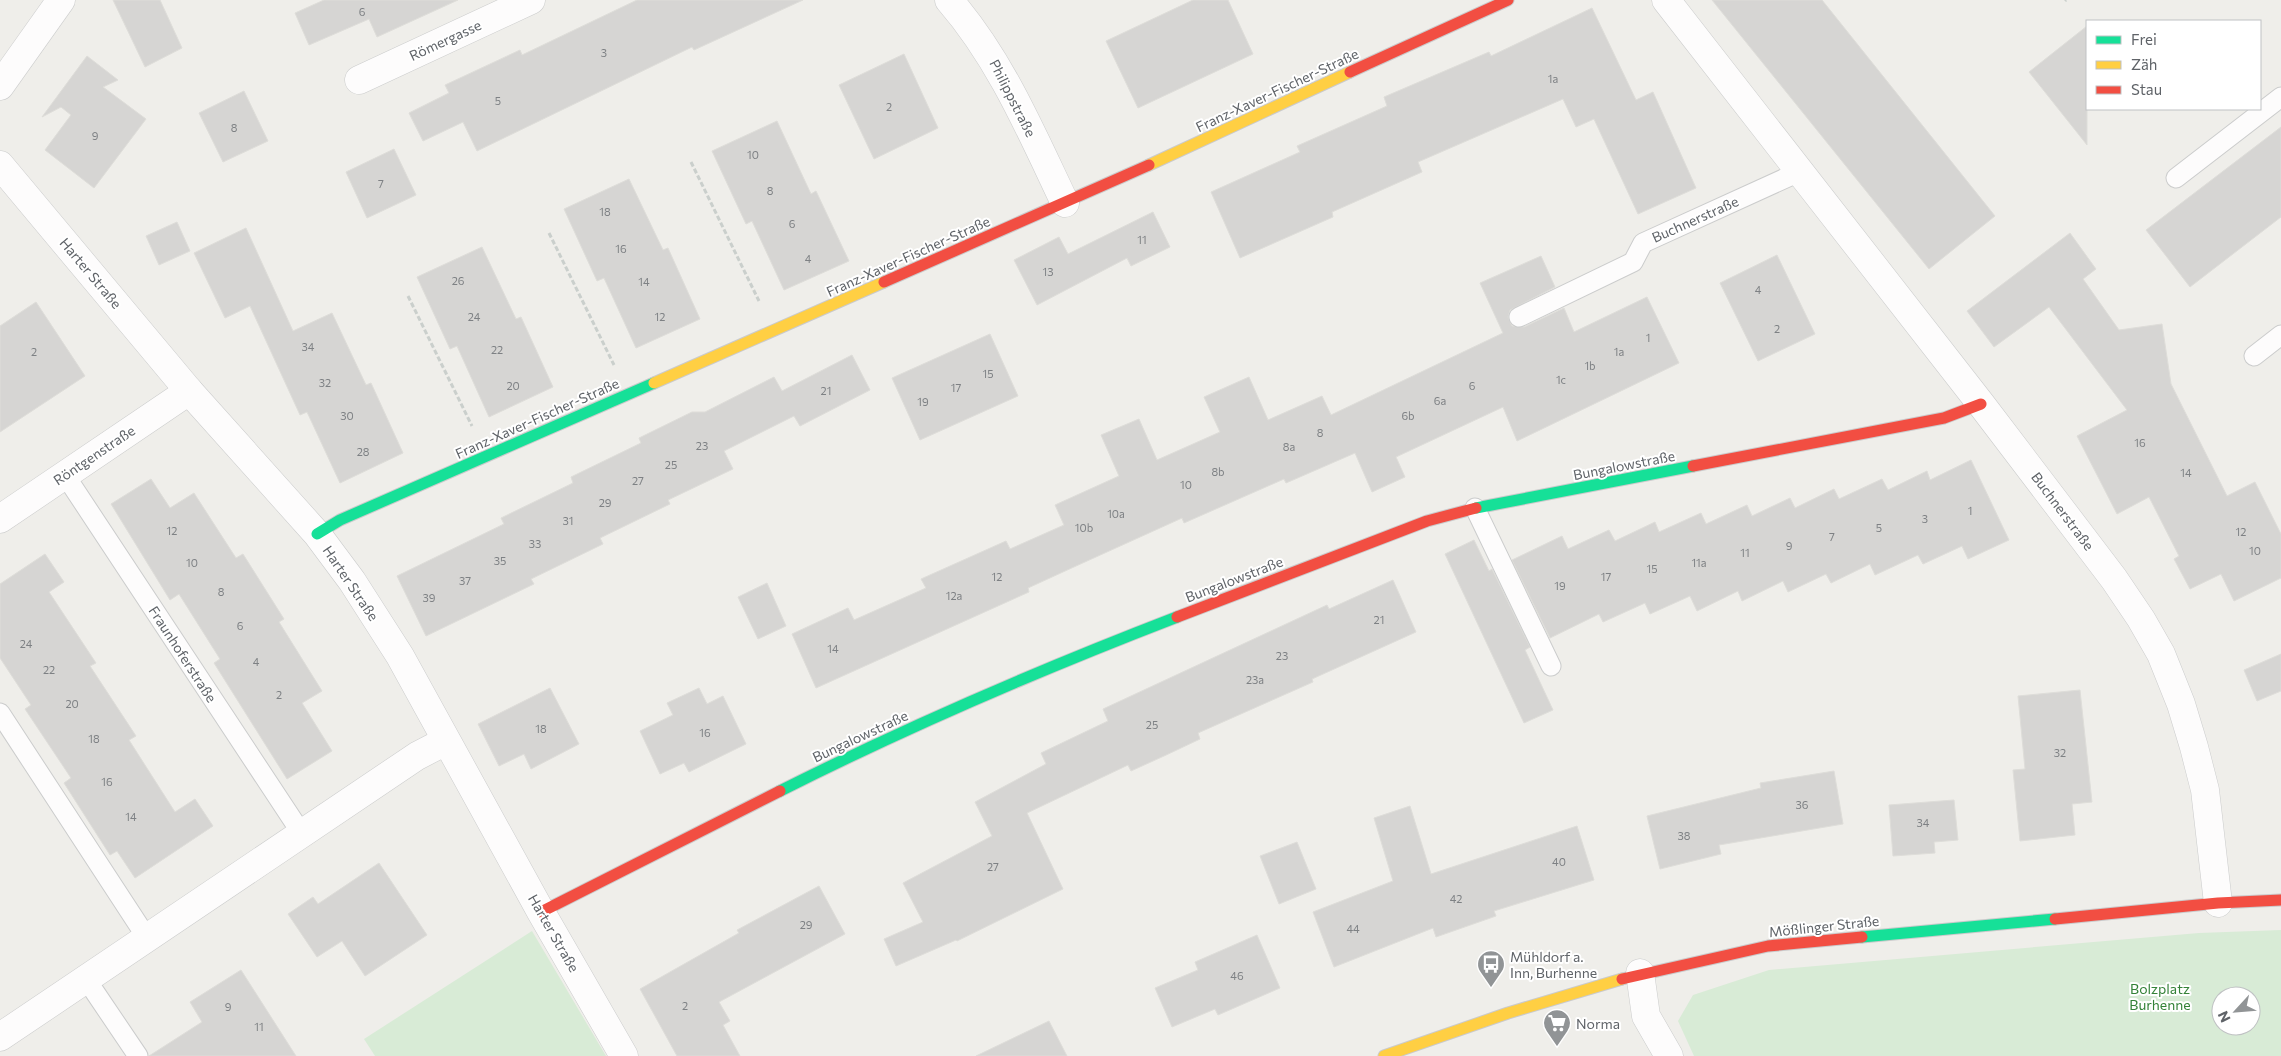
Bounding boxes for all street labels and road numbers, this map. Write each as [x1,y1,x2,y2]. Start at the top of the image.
street label: Römergasse [406,16,484,64]
street label: Franz-Xaver-Fischer-Straße [1193,45,1361,135]
street label: Philippstraße [986,56,1040,140]
street label: Buchnerstraße [1649,192,1741,246]
street label: Franz-Xaver-Fischer-Straße [823,212,993,300]
street label: Harter Straße [56,234,126,312]
street label: Franz-Xaver-Fischer-Straße [452,374,622,462]
street label: Röntgenstraße [50,421,138,489]
street label: Bungalowstraße [1572,447,1676,483]
street label: Buchnerstraße [2028,469,2098,553]
street label: Harter Straße [320,542,382,624]
street label: Bungalowstraße [1183,553,1285,605]
street label: Fraunhoferstraße [146,603,220,705]
street label: Bungalowstraße [810,706,910,766]
street label: Harter Straße [525,891,583,975]
street label: Mößlinger Straße [1768,912,1880,940]

